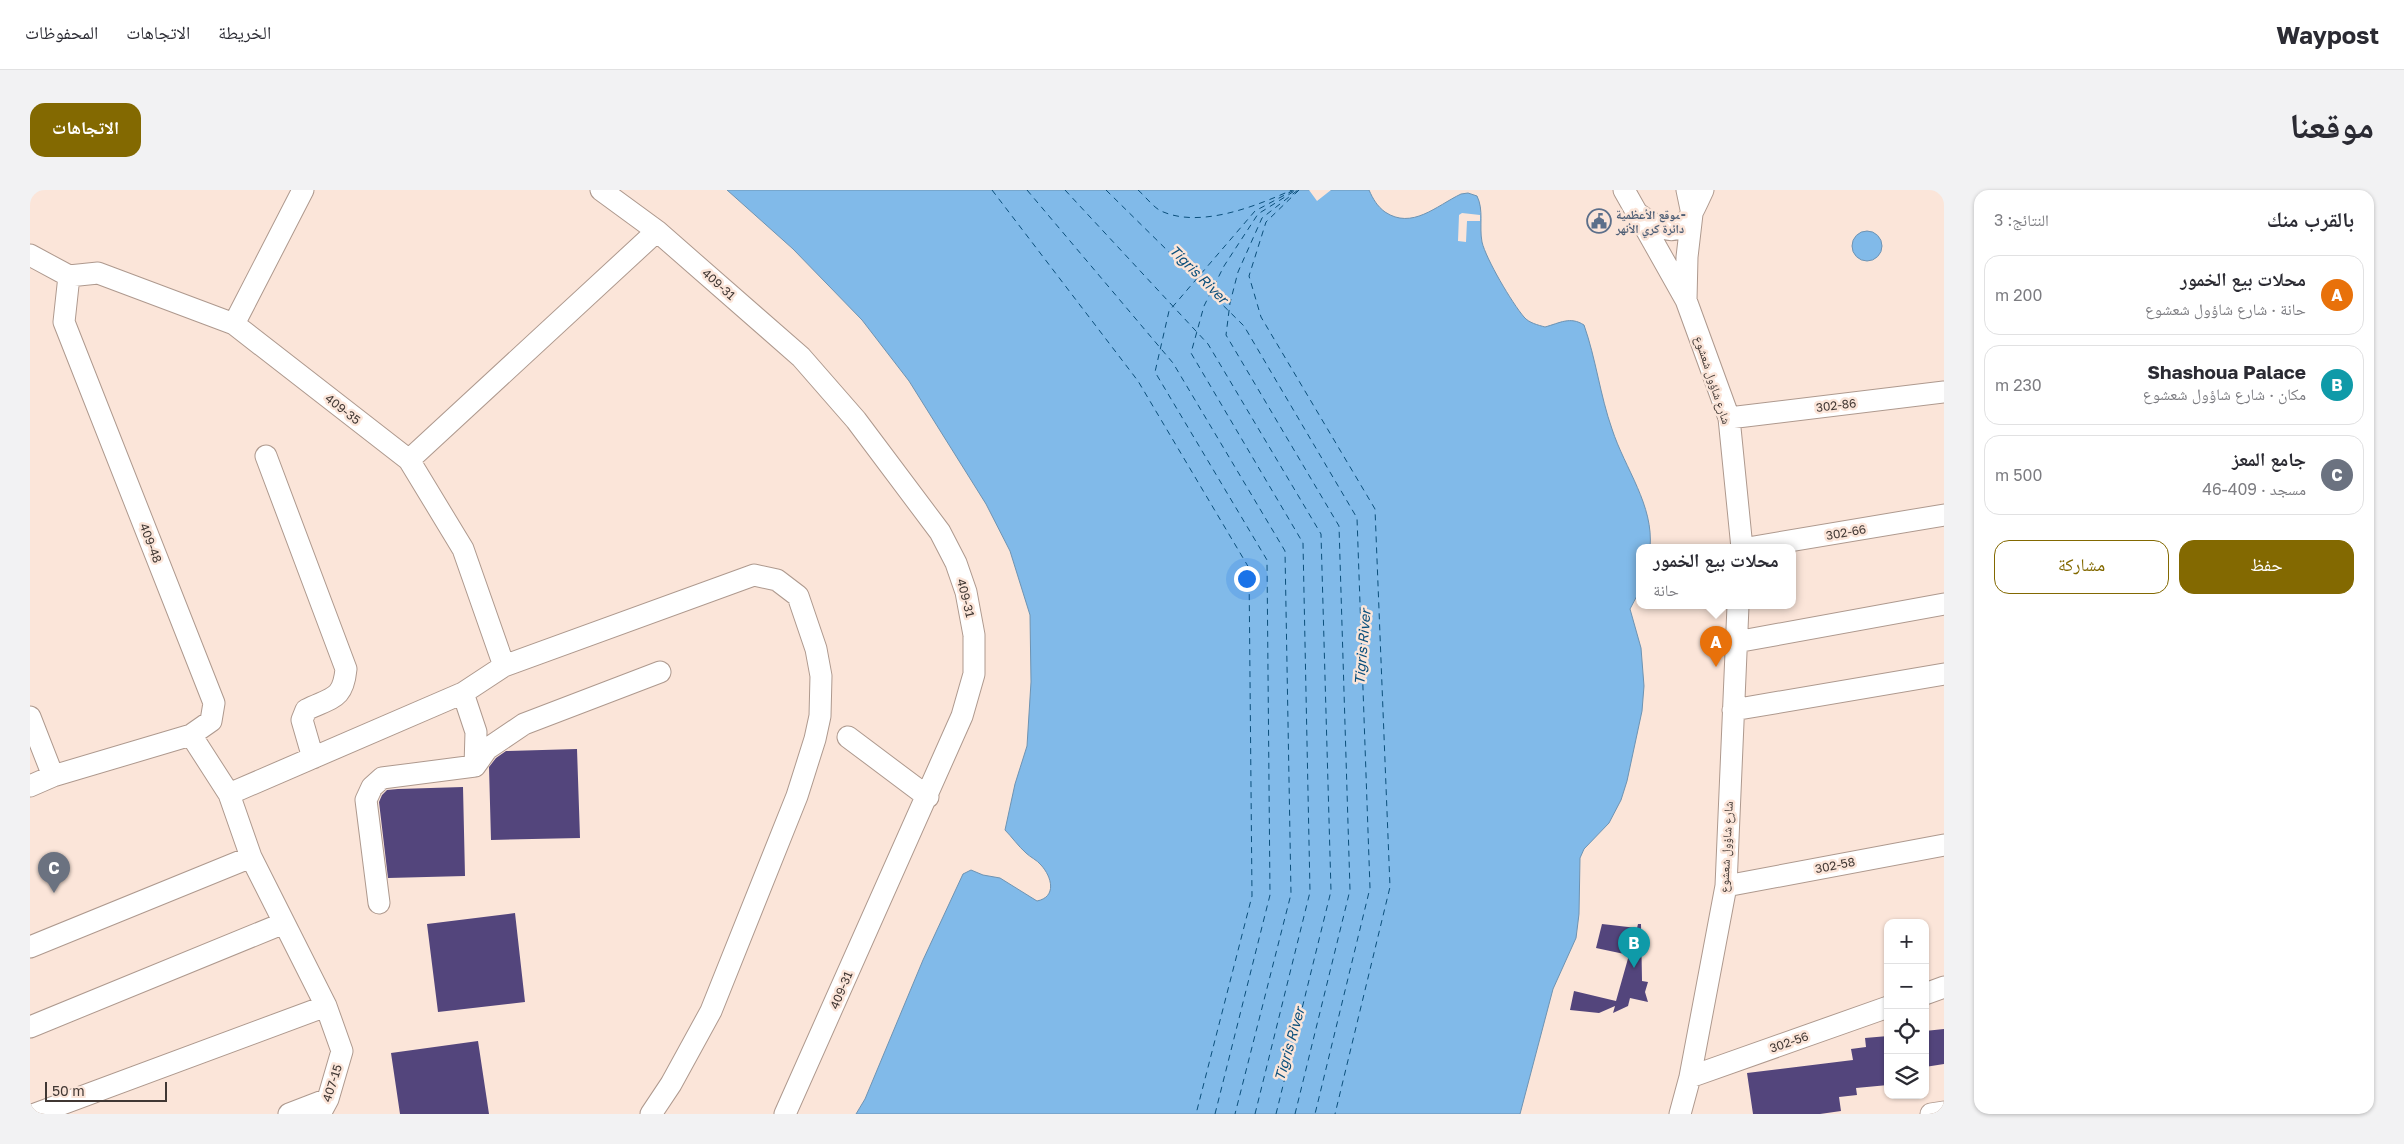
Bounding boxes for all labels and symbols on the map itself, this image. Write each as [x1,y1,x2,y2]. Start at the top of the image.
place label: موقع الأعظمية- دائرة كري الأنهر [1615,207,1686,238]
public building icon: موقع الأعظمية- دائرة كري الأنهر [1586,208,1612,234]
water label: Tigris River [1166,241,1234,309]
street label: 409-31 [699,265,739,303]
street label: شارع شاؤول شعشوع [1691,334,1734,426]
street label: 409-35 [322,391,364,427]
street label: 302-86 [1815,395,1857,415]
street label: 409-48 [137,521,165,565]
street label: 302-66 [1825,521,1867,543]
your location [1234,566,1260,592]
street label: 409-31 [954,577,978,619]
water label: Tigris River [1350,606,1374,685]
pin: A [1700,626,1732,667]
street label: شارع شاؤول شعشوع [1716,801,1737,893]
pin: C [38,852,70,893]
street label: 302-58 [1814,854,1856,876]
pin: B [1618,927,1650,968]
street label: 409-31 [826,969,856,1011]
water label: Tigris River [1270,1003,1308,1083]
street label: 302-56 [1768,1028,1810,1056]
street label: 407-15 [319,1062,345,1104]
scale bar [45,1079,168,1102]

